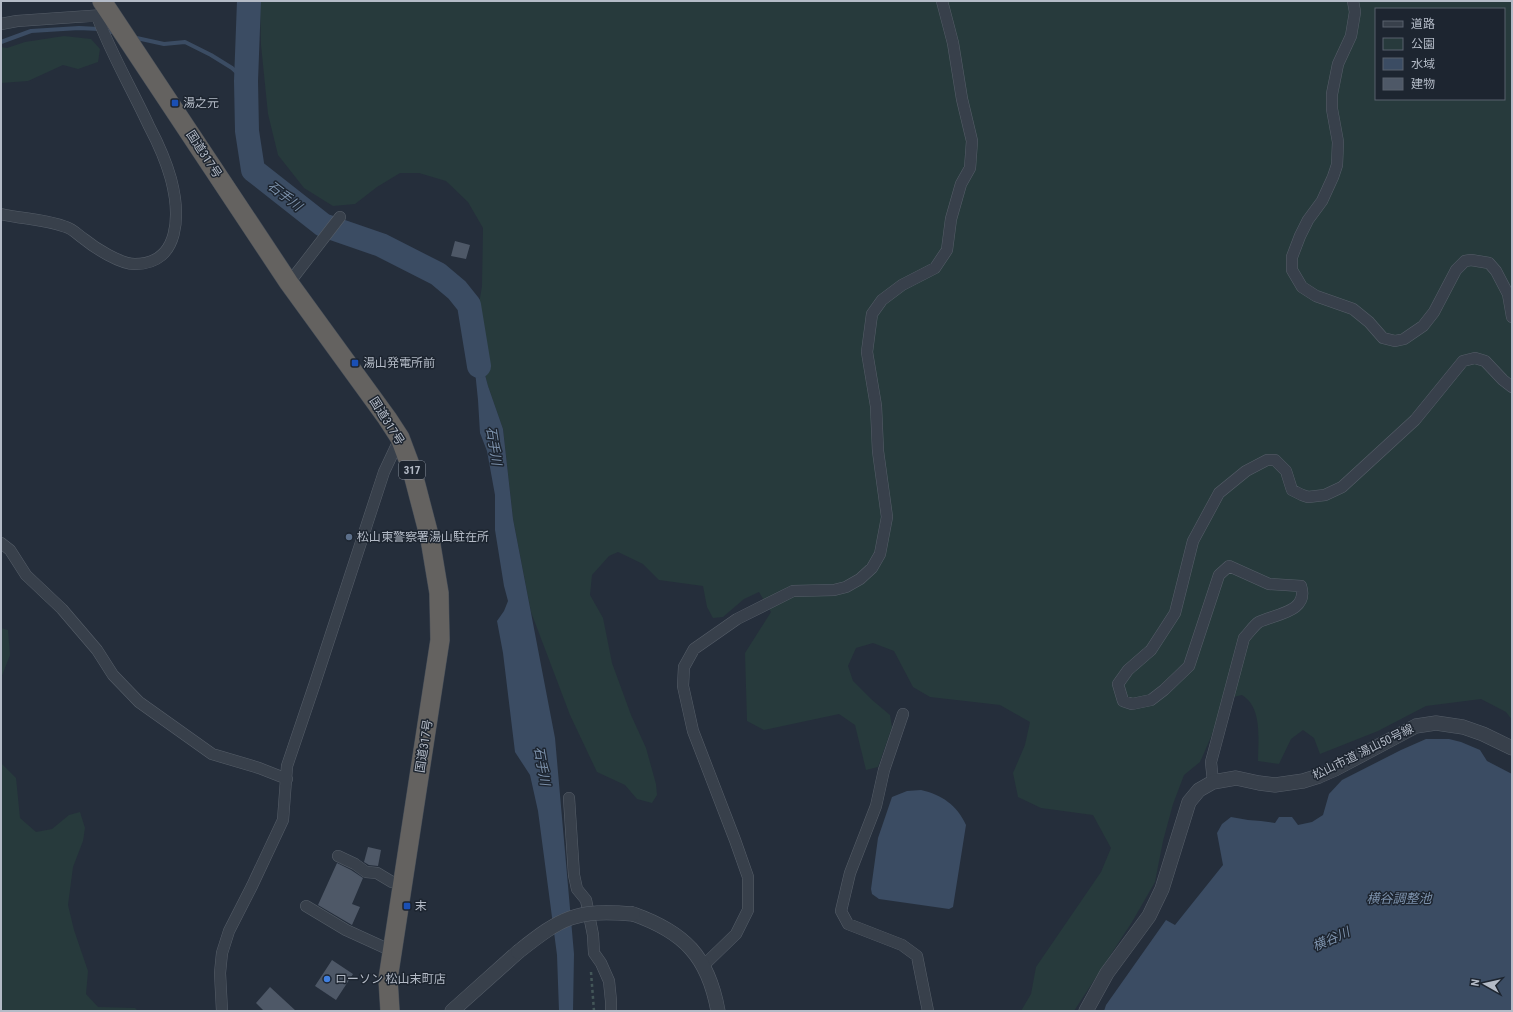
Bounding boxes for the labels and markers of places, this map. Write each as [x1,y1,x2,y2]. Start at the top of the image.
place label: 湯之元 [183,96,219,110]
marker: 湯之元 [170,98,180,108]
place label: 湯山発電所前 [363,356,435,370]
marker: 湯山発電所前 [350,358,360,368]
place label: 松山東警察署湯山駐在所 [357,530,489,544]
marker: 松山東警察署湯山駐在所 [344,532,354,542]
place label: 末 [415,899,427,913]
marker: 末 [402,901,412,911]
place label: ローソン 松山末町店 [335,972,446,986]
marker: ローソン 松山末町店 [322,974,332,984]

